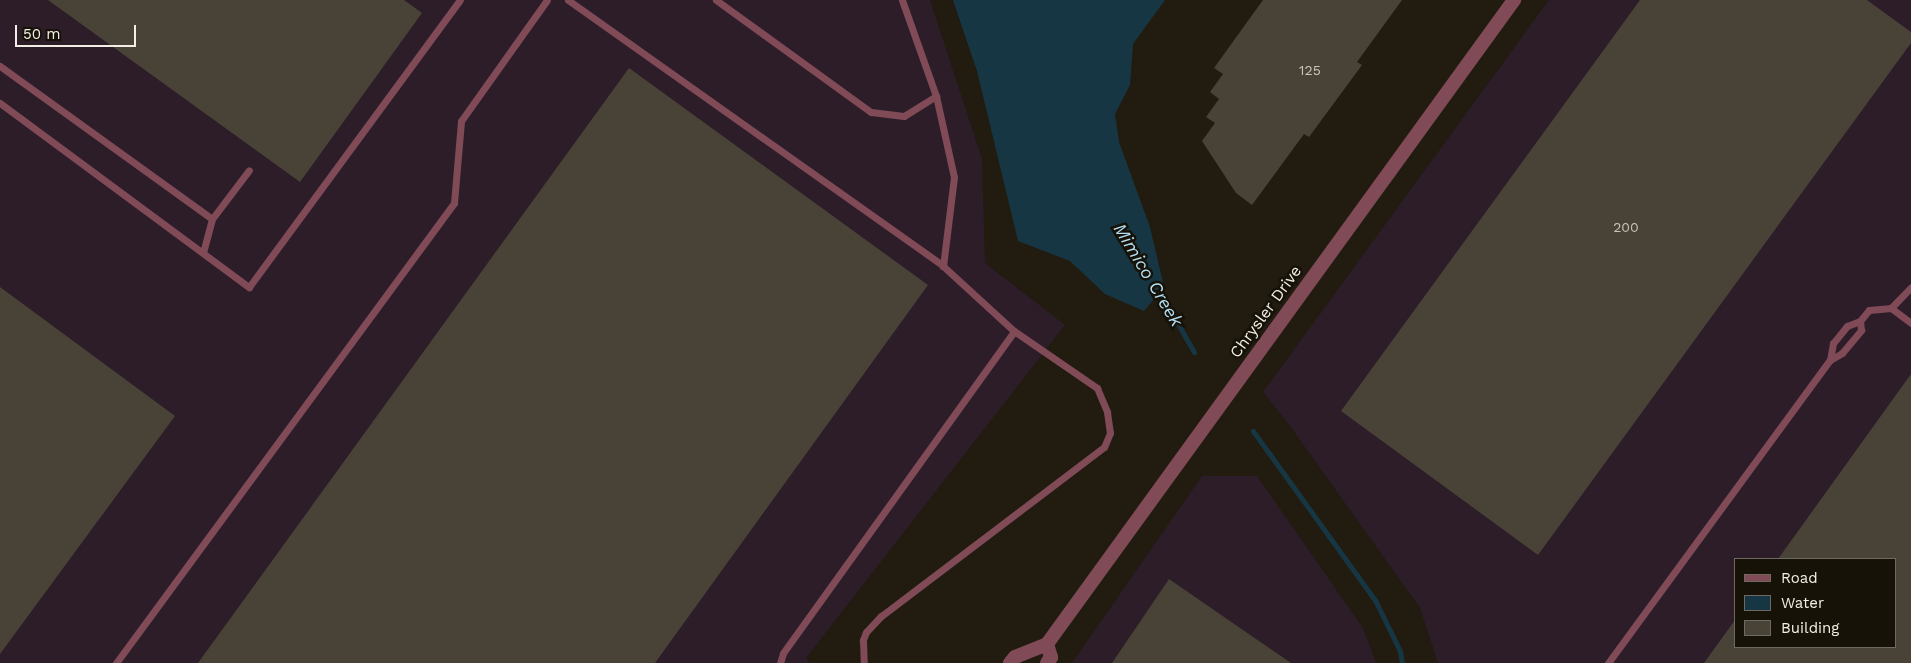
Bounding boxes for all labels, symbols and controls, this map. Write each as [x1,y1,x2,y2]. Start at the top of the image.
scale bar [18,15,139,47]
text: 50 m [23,25,60,43]
house number: 125 [1299,62,1321,78]
water label: Mimico Creek [1109,219,1187,331]
house number: 200 [1613,219,1639,235]
street label: Chrysler Drive [1226,262,1306,362]
legend [1734,558,1896,648]
text: Road [1781,569,1818,587]
text: Water [1781,594,1824,612]
text: Building [1781,619,1839,637]

